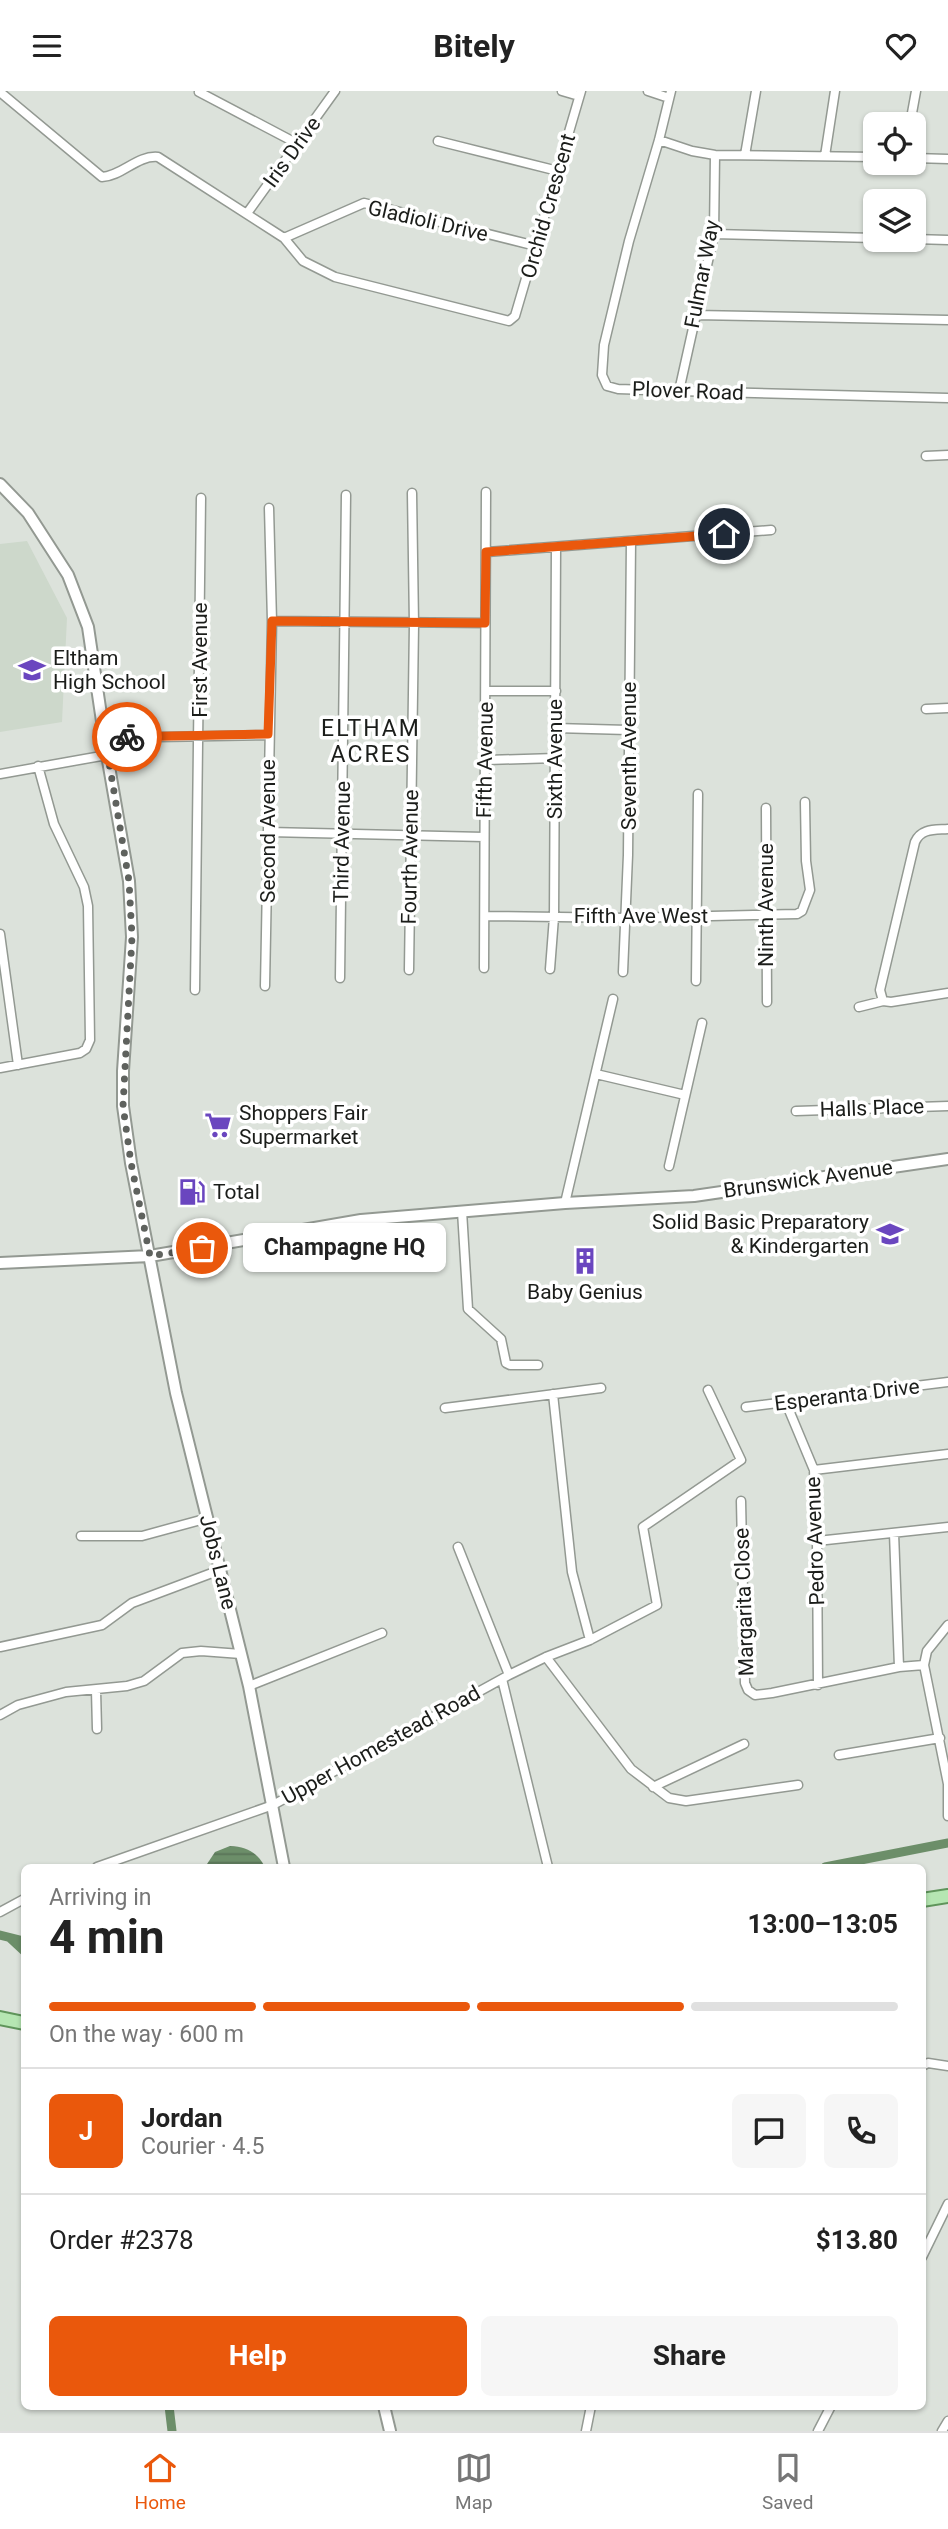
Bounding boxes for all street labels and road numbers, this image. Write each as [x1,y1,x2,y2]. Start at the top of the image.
street label: Iris Drive [258,112,326,192]
street label: Orchid Crescent [516,131,580,281]
street label: Gladioli Drive [366,196,490,246]
street label: Fulmar Way [680,218,724,330]
street label: Plover Road [632,377,744,405]
street label: First Avenue [188,602,212,718]
street label: Seventh Avenue [617,682,641,830]
street label: Sixth Avenue [543,699,567,819]
street label: Fifth Avenue [472,702,498,818]
street label: Second Avenue [256,759,280,903]
street label: Third Avenue [329,781,355,903]
street label: Fourth Avenue [397,789,423,925]
street label: Ninth Avenue [754,843,778,967]
street label: Fifth Ave West [574,904,708,928]
street label: Halls Place [819,1094,925,1122]
street label: Brunswick Avenue [722,1155,894,1203]
street label: Esperanta Drive [773,1374,921,1416]
street label: Pedro Avenue [801,1476,829,1606]
street label: Jobs Lane [195,1512,241,1612]
street label: Margarita Close [729,1527,759,1677]
street label: Upper Homestead Road [278,1681,484,1809]

